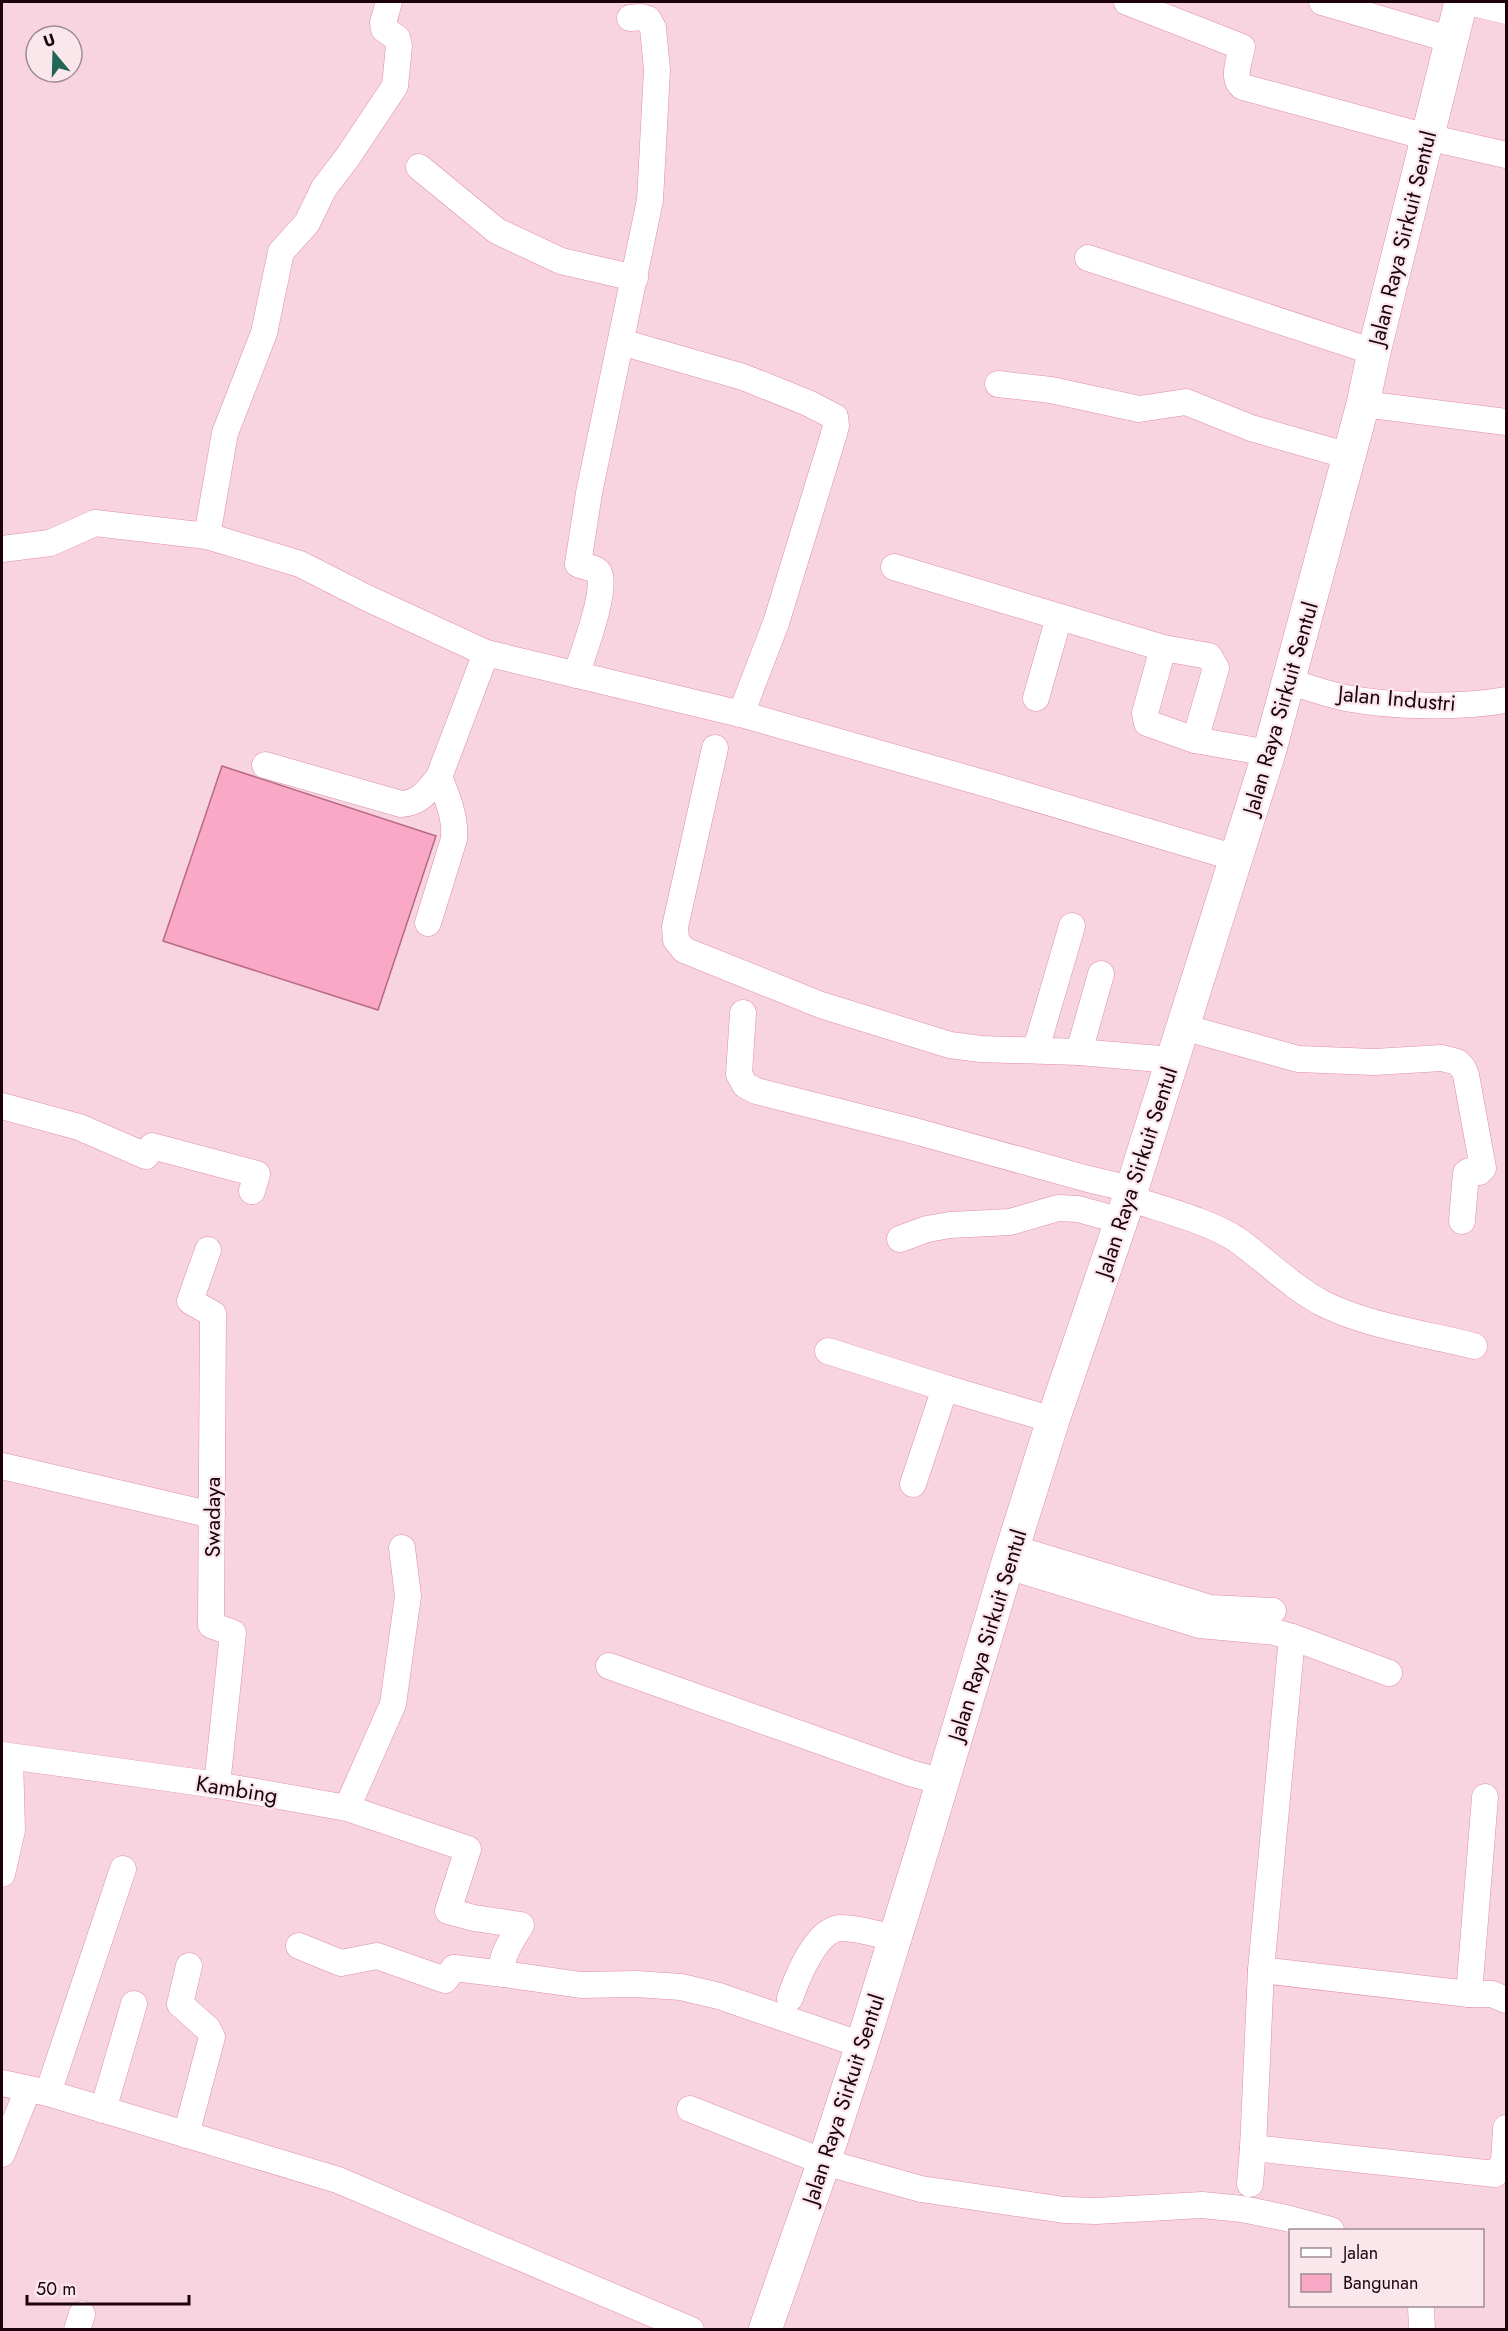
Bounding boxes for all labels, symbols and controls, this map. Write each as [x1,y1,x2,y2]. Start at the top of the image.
north arrow [24,24,84,84]
text: U [40,28,58,53]
street label: Jalan Raya Sirkuit Sentul [1359,127,1444,352]
street label: Jalan Raya Sirkuit Sentul [1233,598,1326,821]
street label: Jalan Industri [1334,677,1457,719]
street label: Jalan Raya Sirkuit Sentul [1086,1062,1185,1284]
street label: Swadaya [196,1477,228,1557]
street label: Jalan Raya Sirkuit Sentul [939,1525,1034,1748]
street label: Kambing [194,1767,280,1811]
street label: Jalan Raya Sirkuit Sentul [793,1989,892,2211]
legend [1289,2229,1484,2307]
text: Jalan [1341,2240,1378,2266]
scale bar [27,2268,189,2306]
text: Bangunan [1343,2270,1418,2296]
text: 50 m [36,2276,76,2302]

